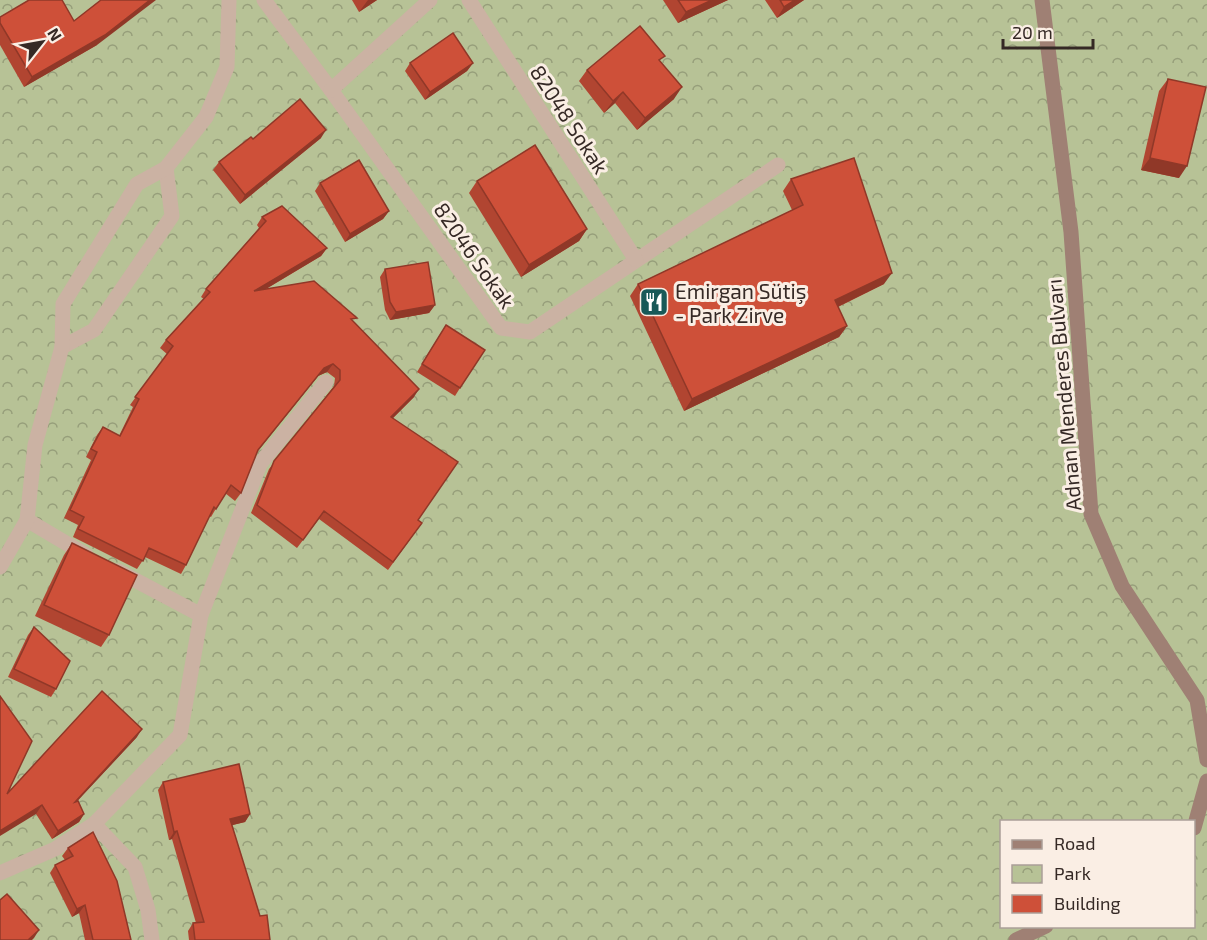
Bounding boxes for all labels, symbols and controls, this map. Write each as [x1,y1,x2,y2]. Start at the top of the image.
north arrow [12,12,72,72]
scale bar [1003,12,1093,50]
text: 20 m [1012,21,1053,43]
text: N [44,24,66,44]
street label: 82048 Sokak [526,60,614,178]
street label: 82046 Sokak [429,197,521,313]
place label: Emirgan Sütiş - Park Zirve [675,278,806,327]
street label: Adnan Menderes Bulvarı [1040,278,1086,512]
restaurant icon: Emirgan Sütiş - Park Zirve [638,286,670,318]
legend [1000,820,1195,928]
text: Road [1054,832,1095,854]
text: Park [1054,862,1091,884]
text: Building [1054,892,1121,914]

